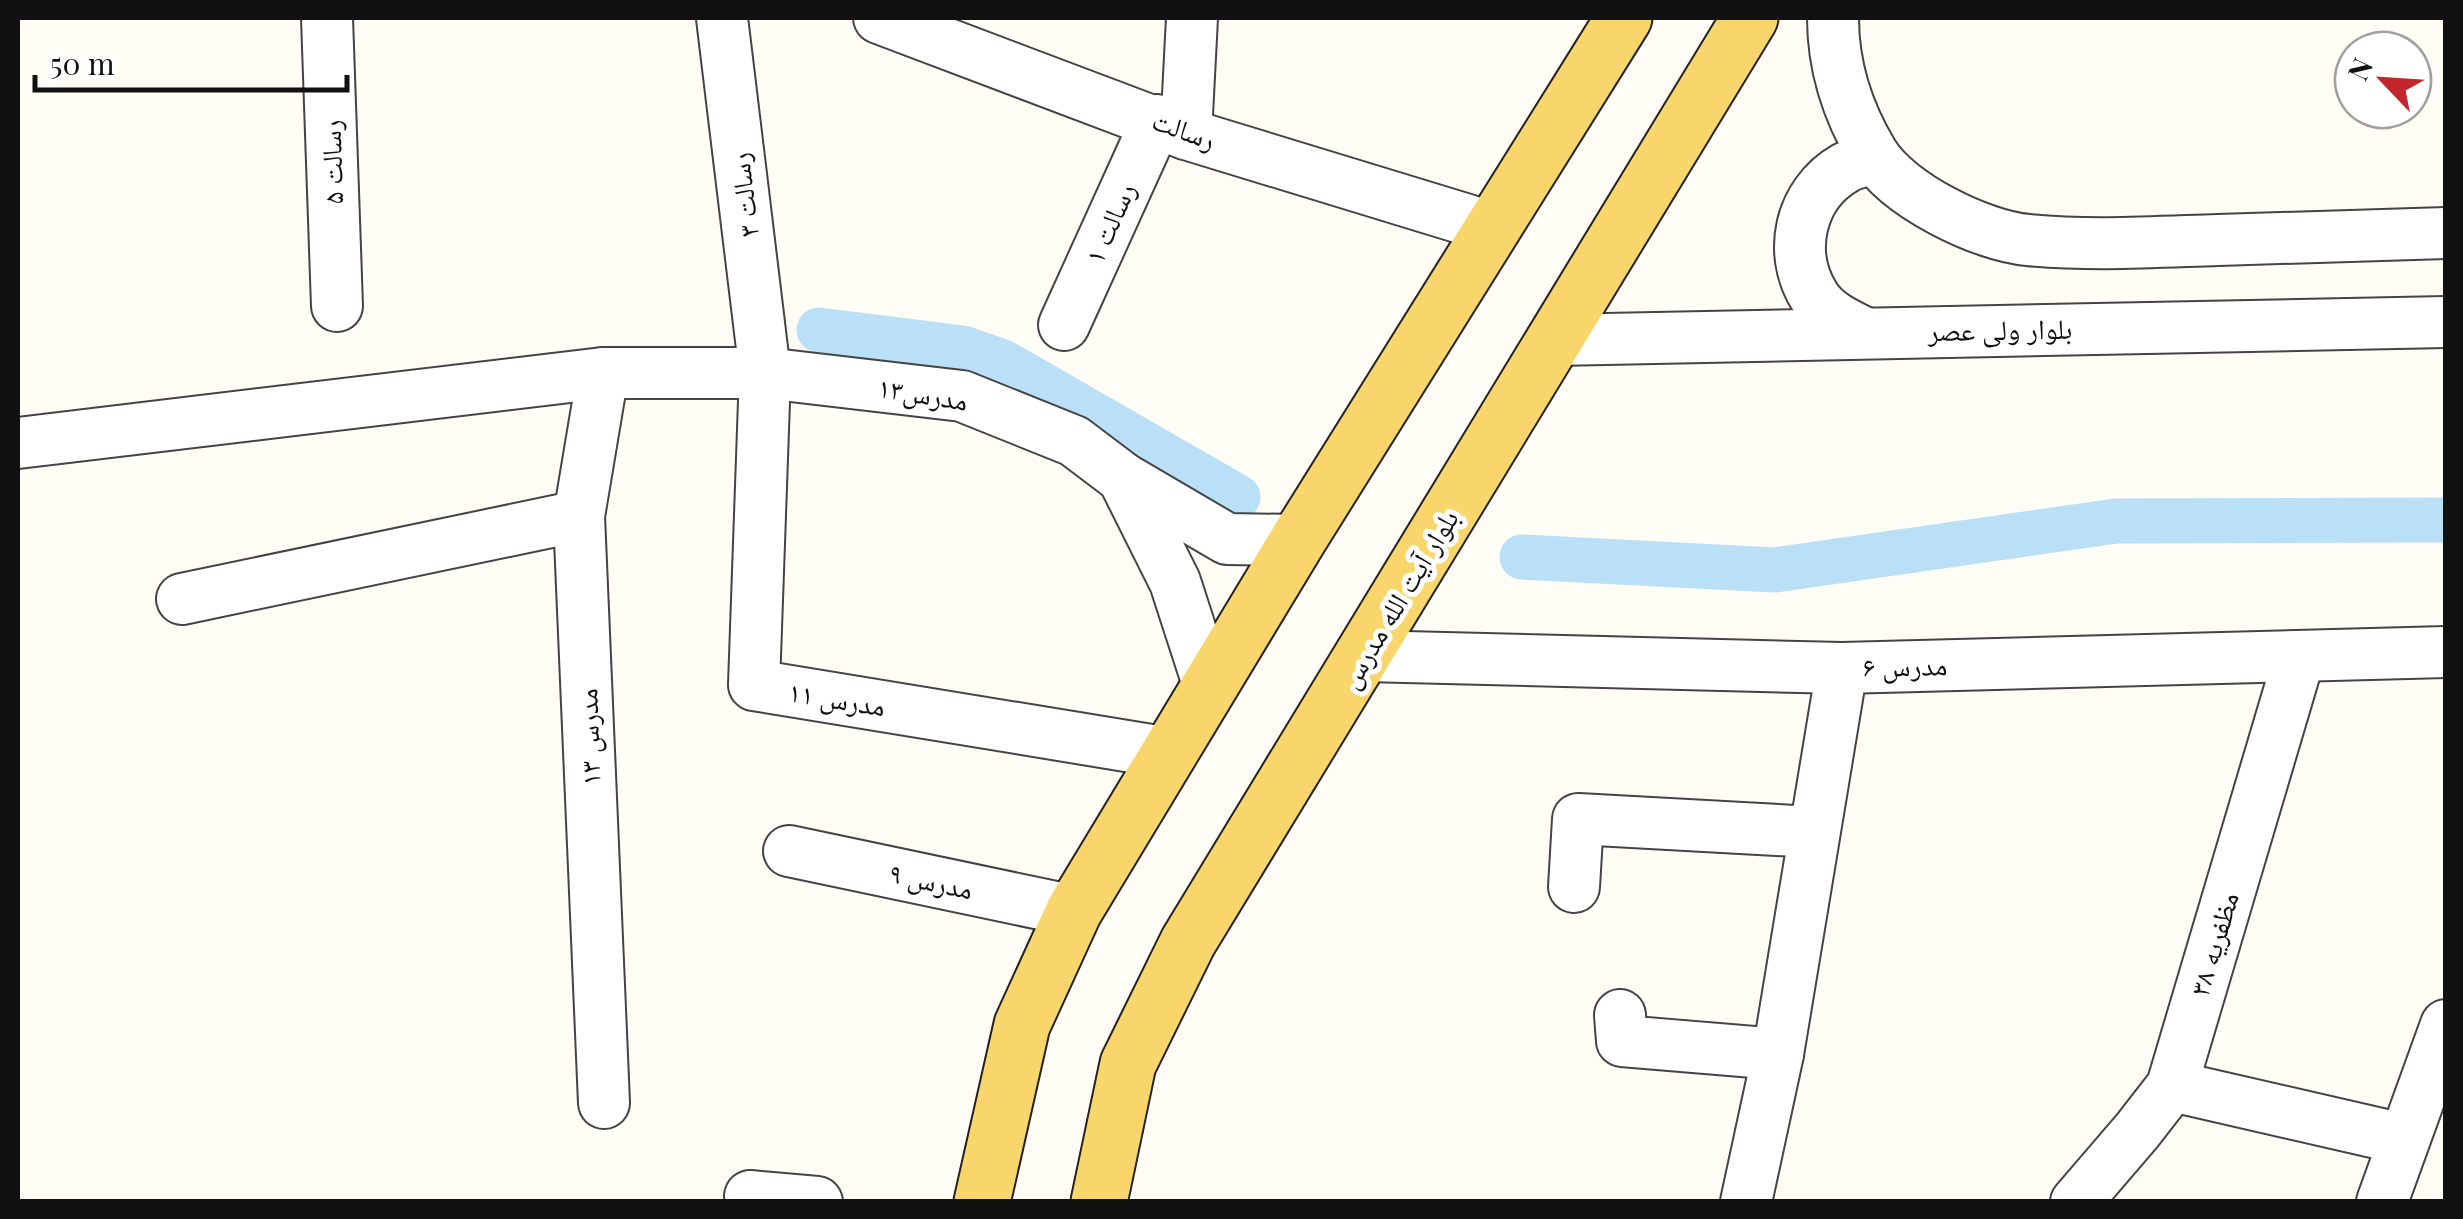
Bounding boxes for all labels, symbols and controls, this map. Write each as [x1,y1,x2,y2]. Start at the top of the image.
scale bar [35,30,348,92]
north arrow [2333,30,2433,130]
text: 50 m [50,43,115,83]
text: N [2338,52,2380,86]
street label: رسالت [1148,100,1221,157]
street label: رسالت ۵ [311,119,350,205]
street label: رسالت ۳ [719,151,766,239]
street label: رسالت ۱ [1075,176,1143,269]
street label: بلوار ولی عصر [1926,309,2073,349]
street label: مدرس۱۳ [876,367,971,419]
street label: بلوار آیت الله مدرس [1330,502,1467,695]
street label: مدرس ۶ [1862,645,1948,685]
street label: مدرس ۱۱ [786,672,888,724]
street label: مدرس ۱۳ [567,688,609,786]
street label: مدرس ۹ [886,853,977,907]
street label: مظفریه ۳۸ [2179,887,2246,1000]

